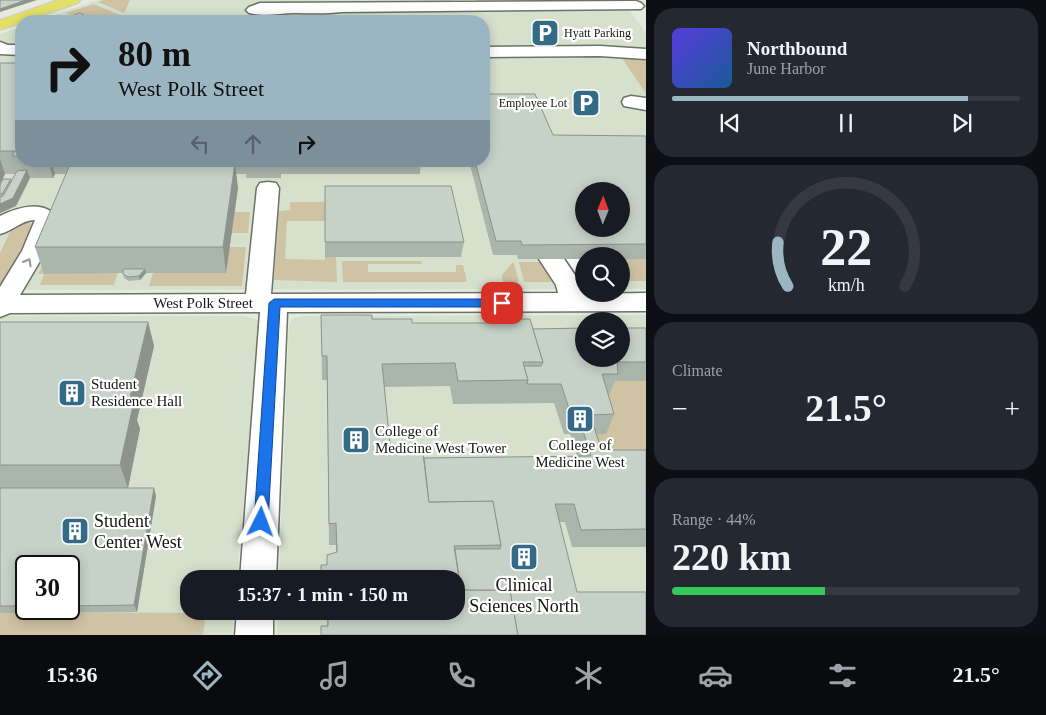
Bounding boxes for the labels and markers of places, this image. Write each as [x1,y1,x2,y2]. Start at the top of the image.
parking icon: Hyatt Parking [530,18,560,48]
place label: Hyatt Parking [564,26,631,40]
parking icon: Employee Lot [571,88,601,118]
place label: Employee Lot [499,96,568,110]
pin [481,282,523,324]
place label: Student Residence Hall [91,376,182,409]
building icon: Student Residence Hall [57,378,87,408]
building icon: College of Medicine West [565,404,595,434]
place label: College of Medicine West Tower [375,423,506,456]
building icon: College of Medicine West Tower [341,425,371,455]
place label: College of Medicine West [535,437,626,470]
place label: Student Center West [94,511,182,552]
building icon: Student Center West [60,516,90,546]
building icon: Clinical Sciences North [509,542,539,572]
place label: Clinical Sciences North [469,575,579,616]

